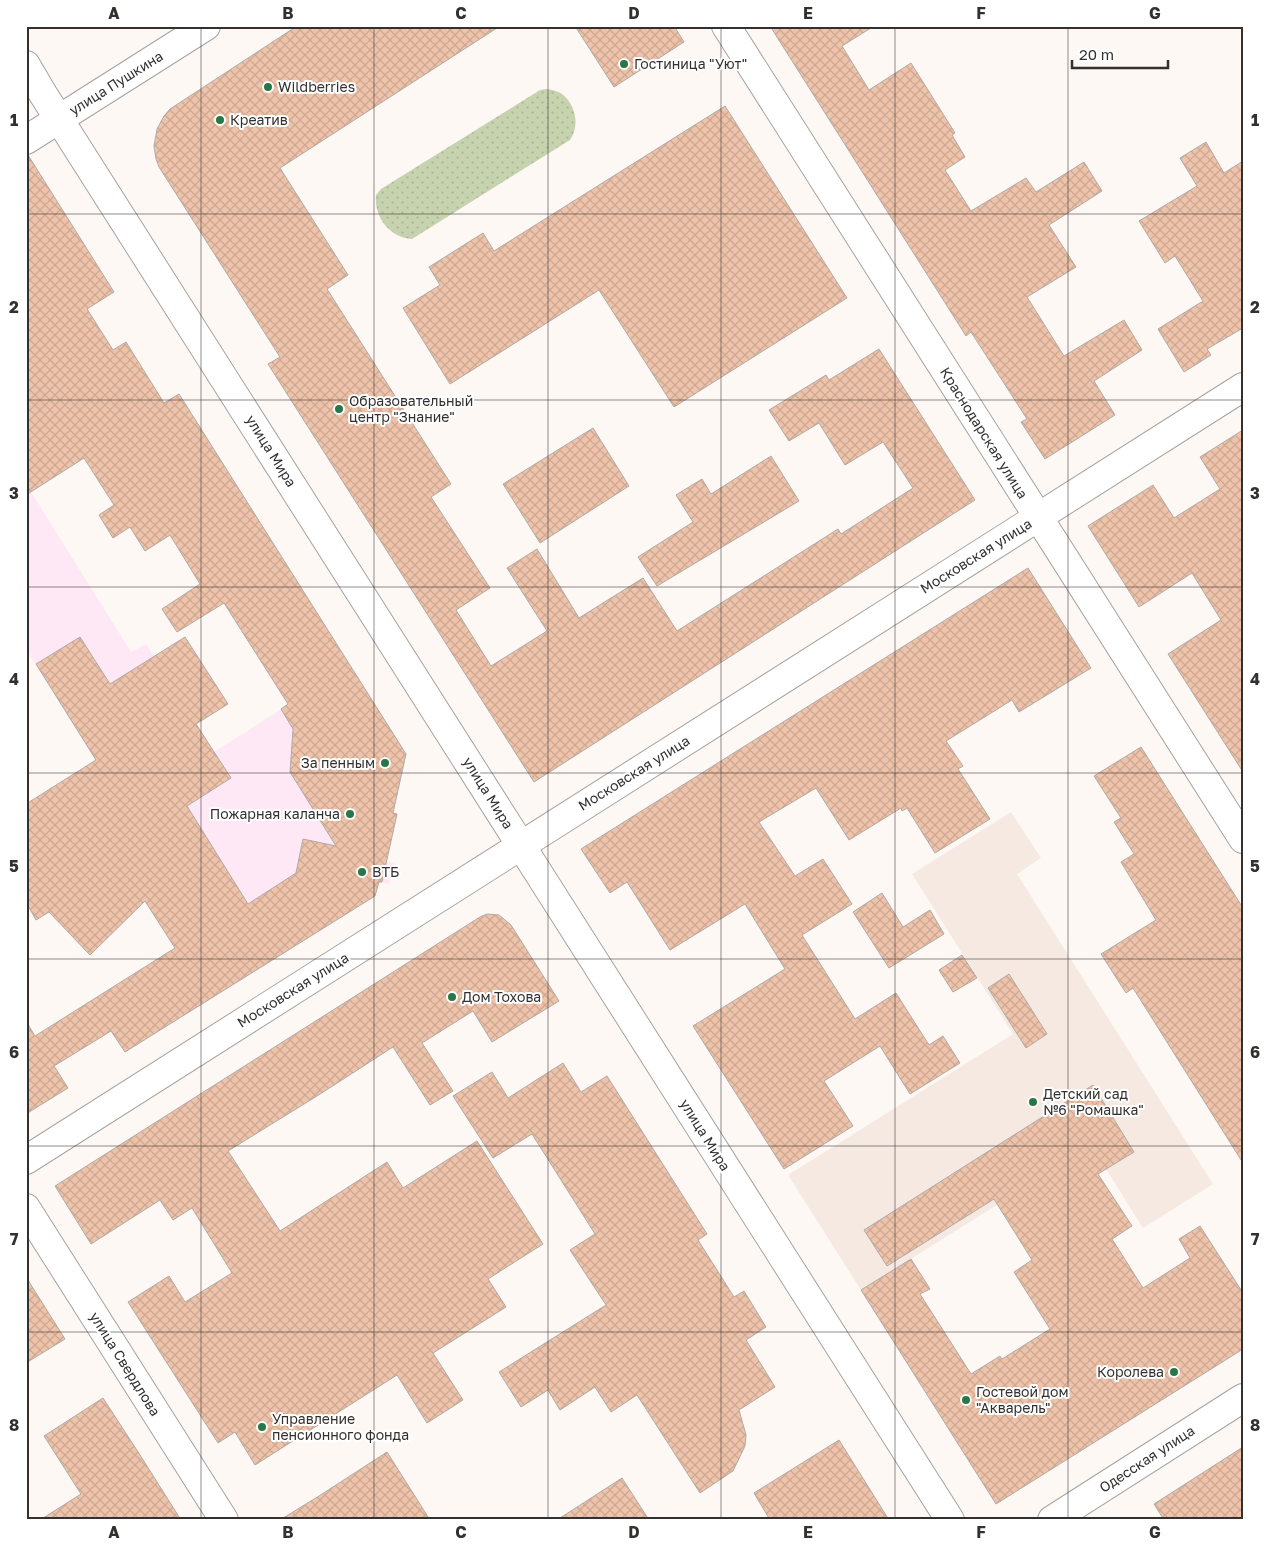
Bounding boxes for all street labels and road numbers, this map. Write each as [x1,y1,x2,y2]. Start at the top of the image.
street label: улица Пушкина [66,47,166,118]
street label: Краснодарская улица [937,364,1032,502]
street label: улица Мира [243,412,300,490]
street label: Московская улица [917,514,1035,597]
street label: Московская улица [575,731,693,814]
street label: улица Мира [460,754,517,832]
street label: Московская улица [234,948,352,1031]
street label: улица Мира [677,1096,734,1174]
street label: улица Свердлова [86,1308,164,1419]
street label: Одесская улица [1096,1421,1198,1496]

